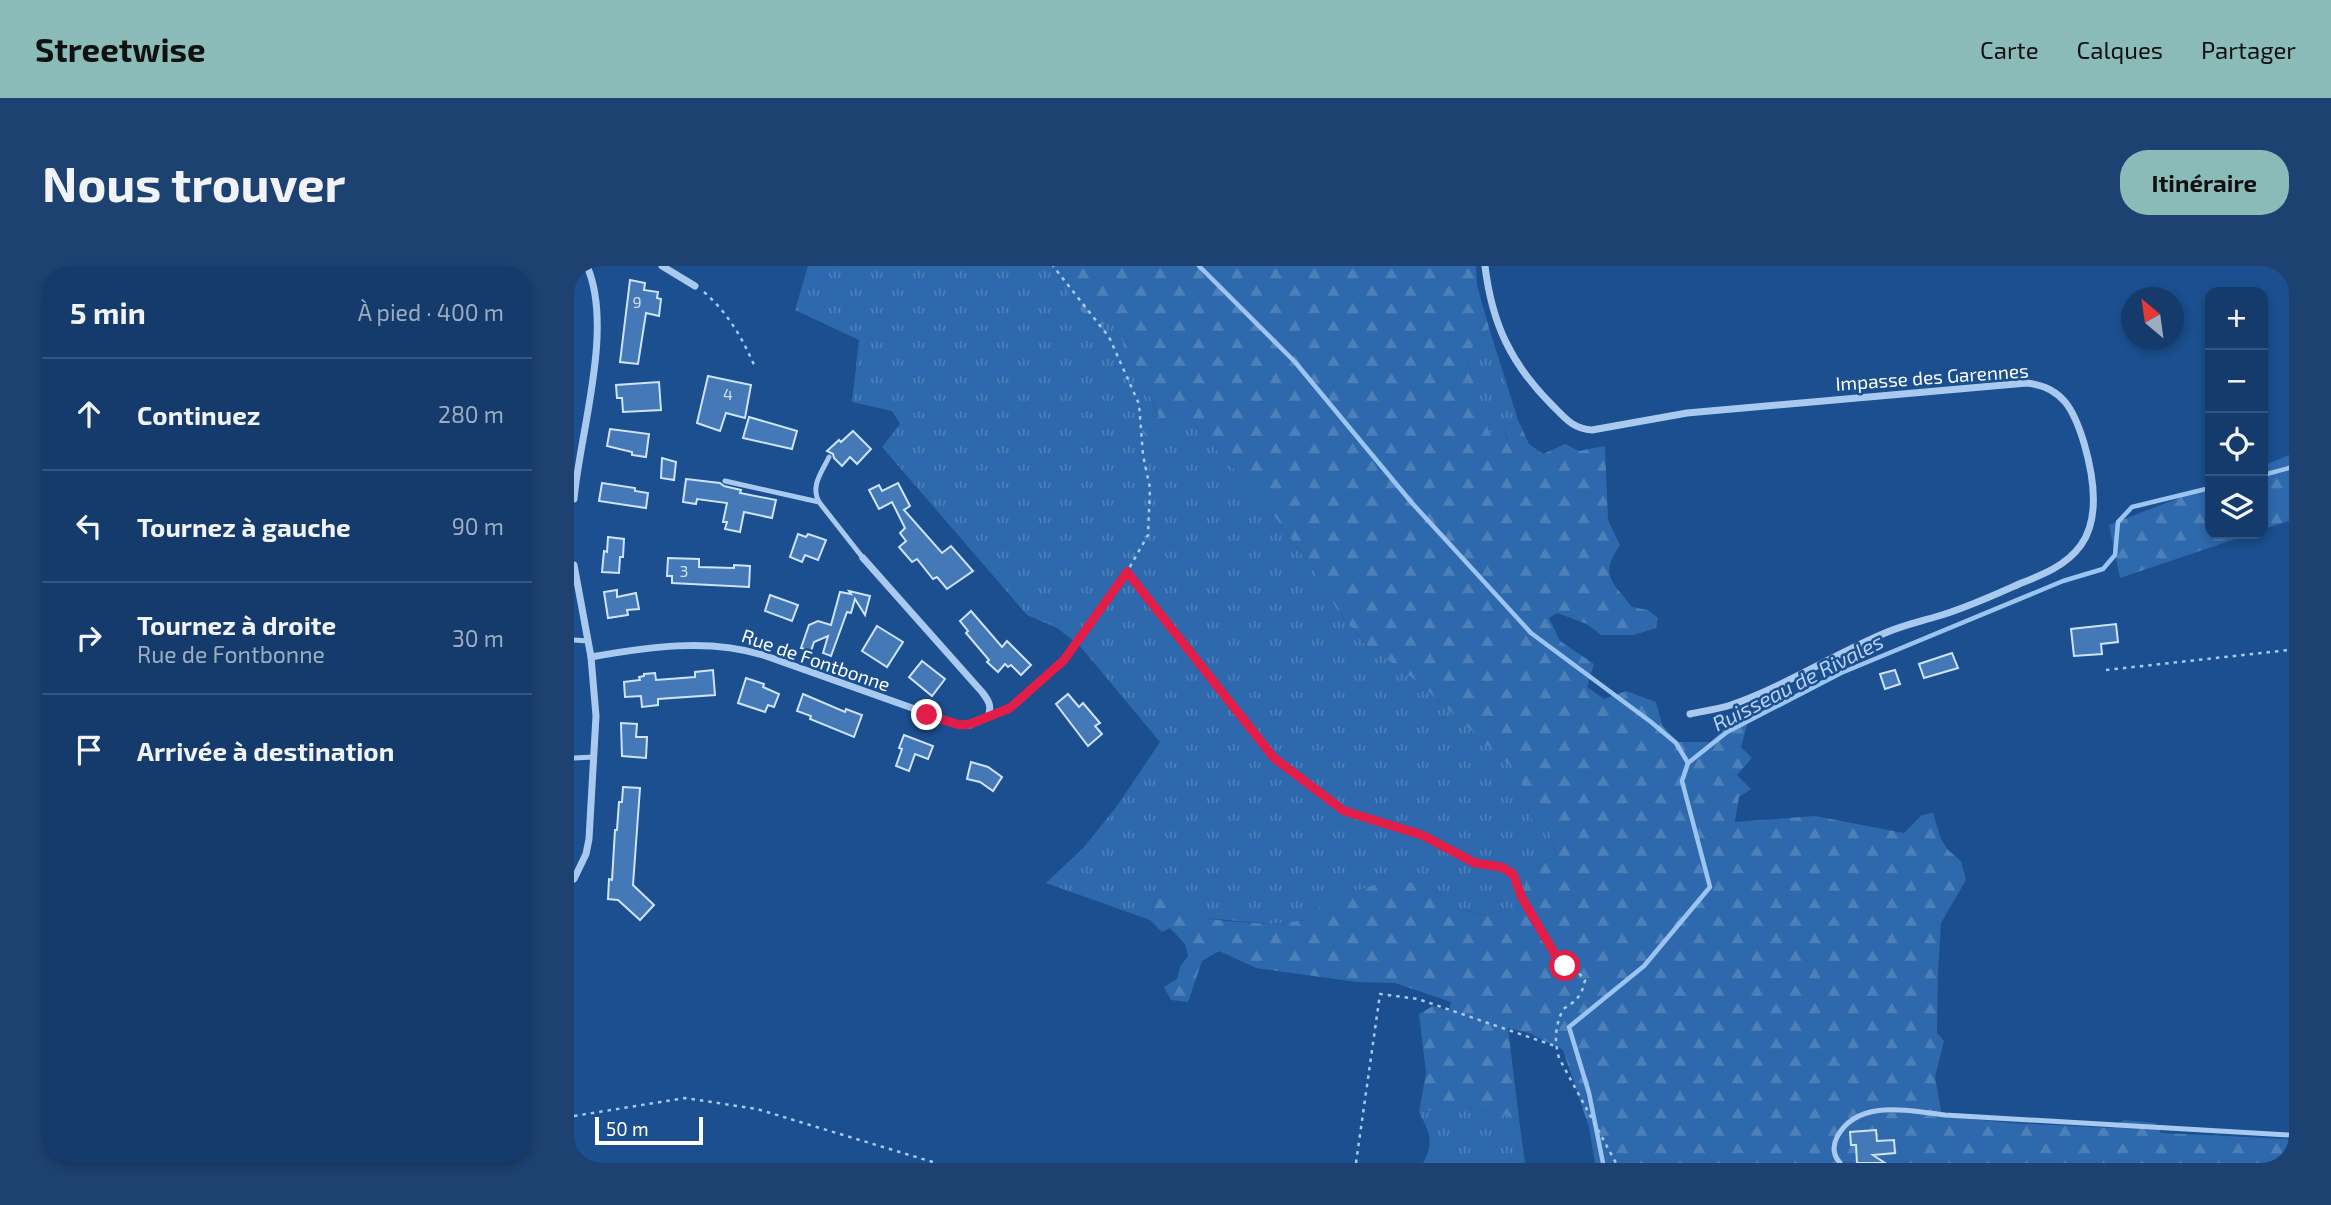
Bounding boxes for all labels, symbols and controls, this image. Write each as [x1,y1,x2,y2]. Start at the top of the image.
text: Streetwise [35,29,206,69]
text: Carte [1980,35,2039,64]
text: Calques [2077,35,2163,64]
text: Partager [2201,35,2296,64]
button: Itinéraire [2120,150,2289,215]
text: Nous trouver [42,153,346,212]
north arrow [2121,287,2184,350]
map controls [2205,287,2268,539]
button: + [2205,287,2268,350]
house number: 9 [632,292,642,311]
text: 5 min [70,294,146,330]
text: À pied · 400 m [358,298,504,326]
button: − [2205,350,2268,413]
street label: Impasse des Garennes [1835,358,2029,395]
house number: 4 [723,384,733,403]
icon: ahead [70,395,108,433]
text: Continuez [137,399,260,430]
text: 280 m [438,400,504,428]
button: locate [2205,413,2268,476]
button: layers [2205,476,2268,539]
icon: left [70,507,108,545]
text: Tournez à gauche [137,511,351,542]
text: 90 m [452,512,504,540]
house number: 3 [680,561,688,580]
text: Tournez à droite [137,609,336,640]
icon: right [70,619,108,657]
street label: Rue de Fontbonne [739,623,893,696]
text: 30 m [452,624,504,652]
water label: Ruisseau de Rivales [1708,628,1887,736]
text: Rue de Fontbonne [137,640,325,668]
route end [911,699,942,730]
icon: arrive [70,731,108,769]
text: Arrivée à destination [137,735,394,766]
route start [1549,950,1580,981]
scale bar [595,1114,704,1146]
text: 50 m [606,1117,649,1140]

